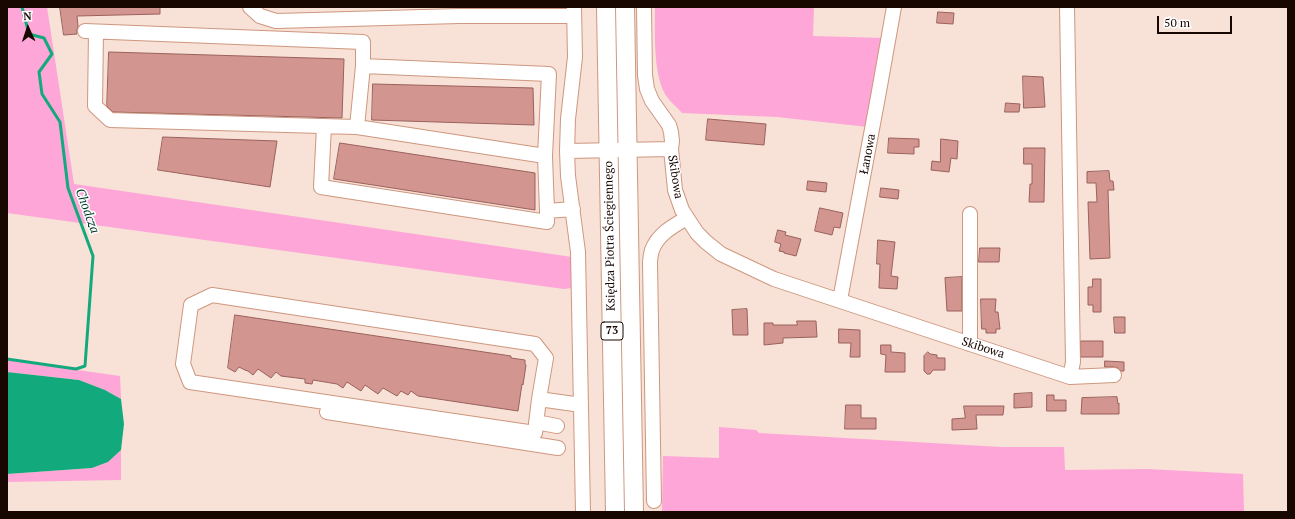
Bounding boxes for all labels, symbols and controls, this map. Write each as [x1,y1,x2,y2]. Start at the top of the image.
north arrow [8,8,48,48]
scale bar [1159,8,1234,34]
text: N [23,9,32,23]
text: 50 m [1164,15,1190,30]
street label: Łanowa [857,132,879,176]
street label: Skibowa [664,154,686,200]
street label: Księdza Piotra Ściegiennego [601,161,619,311]
water label: Chodcza [72,186,102,236]
road number: 73 [601,322,623,340]
street label: Skibowa [960,334,1006,362]

